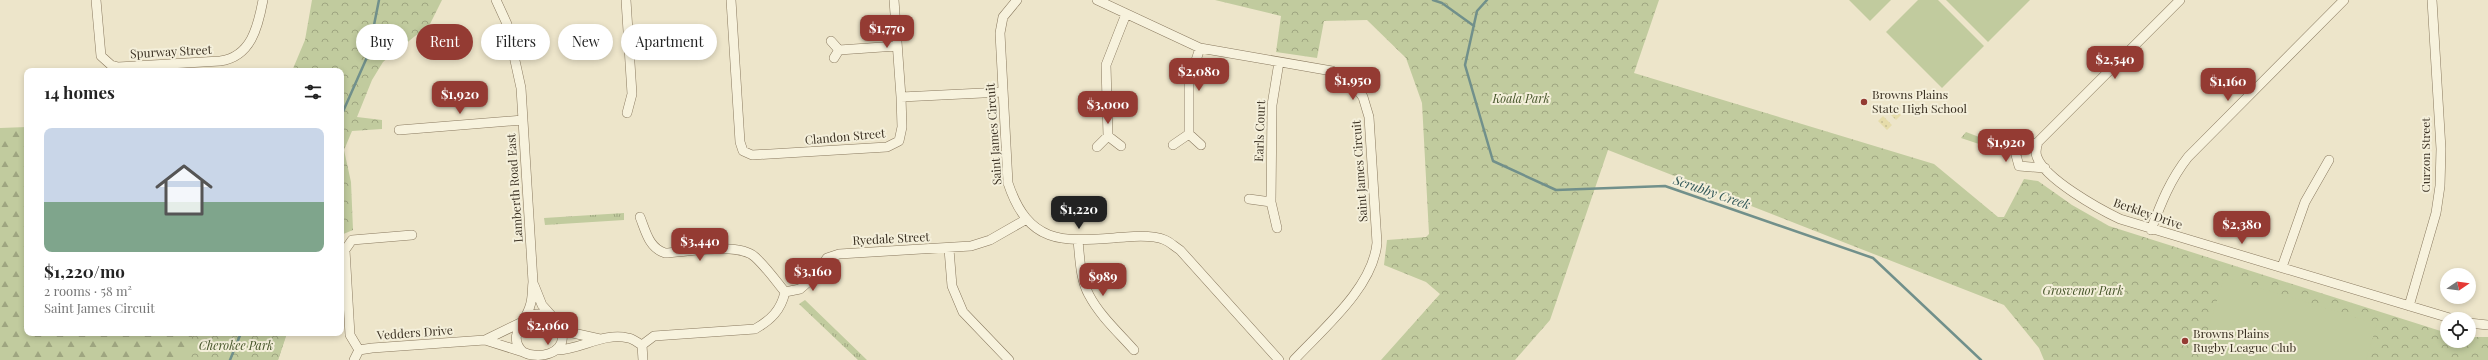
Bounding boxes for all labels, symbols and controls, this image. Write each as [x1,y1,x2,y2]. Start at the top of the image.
pin: $1,770 [854,15,920,49]
text: $1,770 [869,19,905,36]
chip: Buy [356,24,408,60]
chip: Rent [416,24,473,60]
chip: Filters [481,24,550,60]
chip: New [558,24,613,60]
chip: Apartment [621,24,717,60]
street label: Spurway Street [130,41,213,61]
pin: $2,540 [2082,46,2148,80]
text: $2,540 [2096,50,2134,67]
pin: $2,080 [1166,58,1232,92]
text: $2,080 [1178,62,1220,79]
pin: $1,950 [1320,67,1386,101]
pin: $1,160 [2195,68,2261,102]
text: $1,950 [1334,71,1372,88]
text: $1,160 [2210,72,2246,89]
text: 14 homes [44,81,115,103]
icon: filters [302,81,324,103]
pin: $1,920 [427,81,493,115]
street label: Saint James Circuit [981,82,1005,186]
text: $1,920 [441,85,479,102]
place label: Browns Plains State High School [1872,86,1967,116]
park label: Koala Park [1491,90,1550,106]
pin: $3,000 [1075,91,1141,125]
text: $3,000 [1087,95,1129,112]
marker: Browns Plains State High School [1859,97,1869,107]
street label: Earls Court [1250,99,1268,162]
street label: Curzon Street [2417,117,2433,193]
street label: Saint James Circuit [1347,119,1371,223]
street label: Clandon Street [804,124,887,147]
pin: $1,920 [1973,129,2039,163]
street label: Lamberth Road East [502,132,526,243]
text: $1,920 [1987,133,2025,150]
icon: home [148,154,220,226]
water label: Scrubby Creek [1671,170,1753,213]
street label: Berkley Drive [2112,194,2185,232]
pin: $1,220 [1046,196,1112,230]
text: $1,220 [1060,200,1098,217]
pin: $2,380 [2209,211,2275,245]
text: $2,380 [2222,215,2262,232]
pin: $3,440 [667,228,733,262]
street label: Ryedale Street [852,228,931,248]
text: $3,440 [680,232,720,249]
pin: $3,160 [780,258,846,292]
text: $1,220/mo [44,260,125,282]
text: $3,160 [794,262,832,279]
pin: $989 [1079,263,1127,297]
text: $989 [1088,267,1118,284]
north arrow [2440,268,2476,304]
map controls [2440,268,2476,348]
text: 2 rooms · 58 m² [44,282,132,299]
park label: Grosvenor Park [2043,282,2123,298]
text: Saint James Circuit [44,299,155,316]
pin: $2,060 [515,312,581,346]
button: locate [2440,312,2476,348]
text: $2,060 [527,316,569,333]
street label: Vedders Drive [375,321,453,343]
place label: Browns Plains Rugby League Club [2193,325,2297,355]
marker: Browns Plains Rugby League Club [2180,336,2190,346]
park label: Cherokee Park [199,337,273,353]

